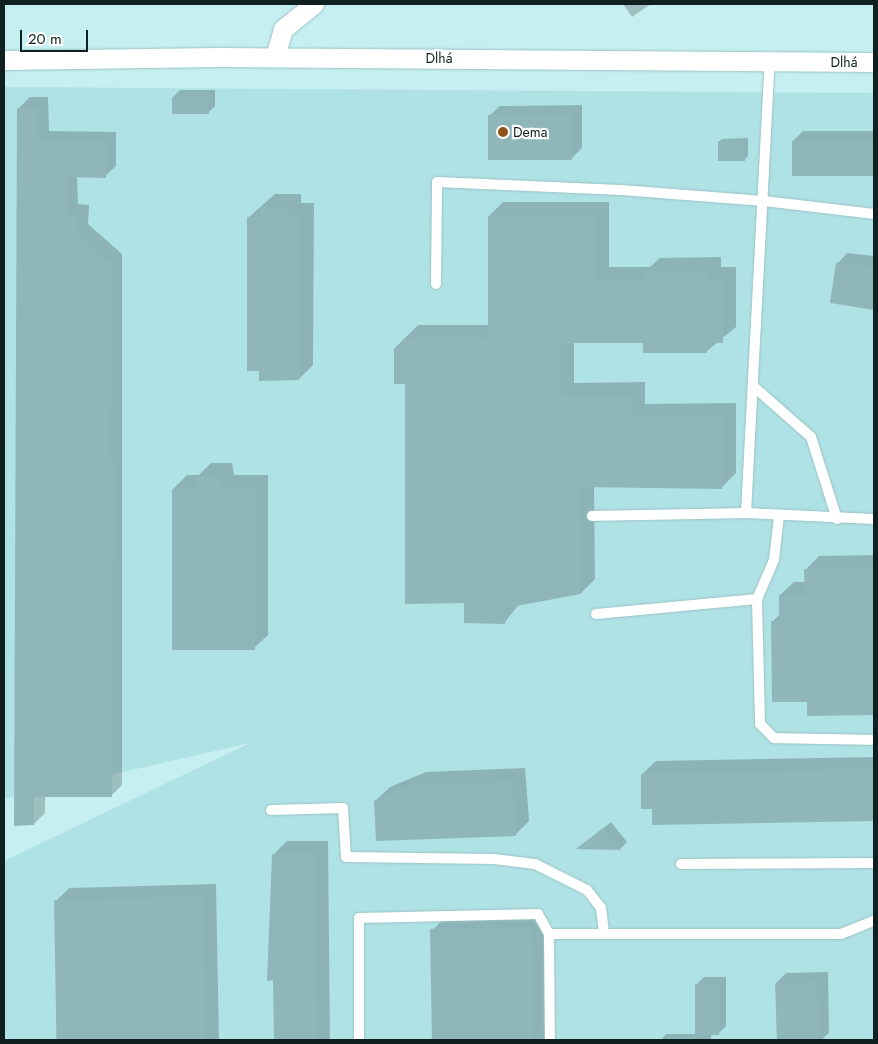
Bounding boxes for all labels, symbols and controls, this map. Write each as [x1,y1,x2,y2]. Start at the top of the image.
scale bar [22,20,90,52]
text: 20 m [28,28,62,50]
street label: Dlhá [426,50,452,66]
street label: Dlhá [831,54,857,70]
place label: Dema [513,124,547,140]
marker: Dema [497,126,509,138]

